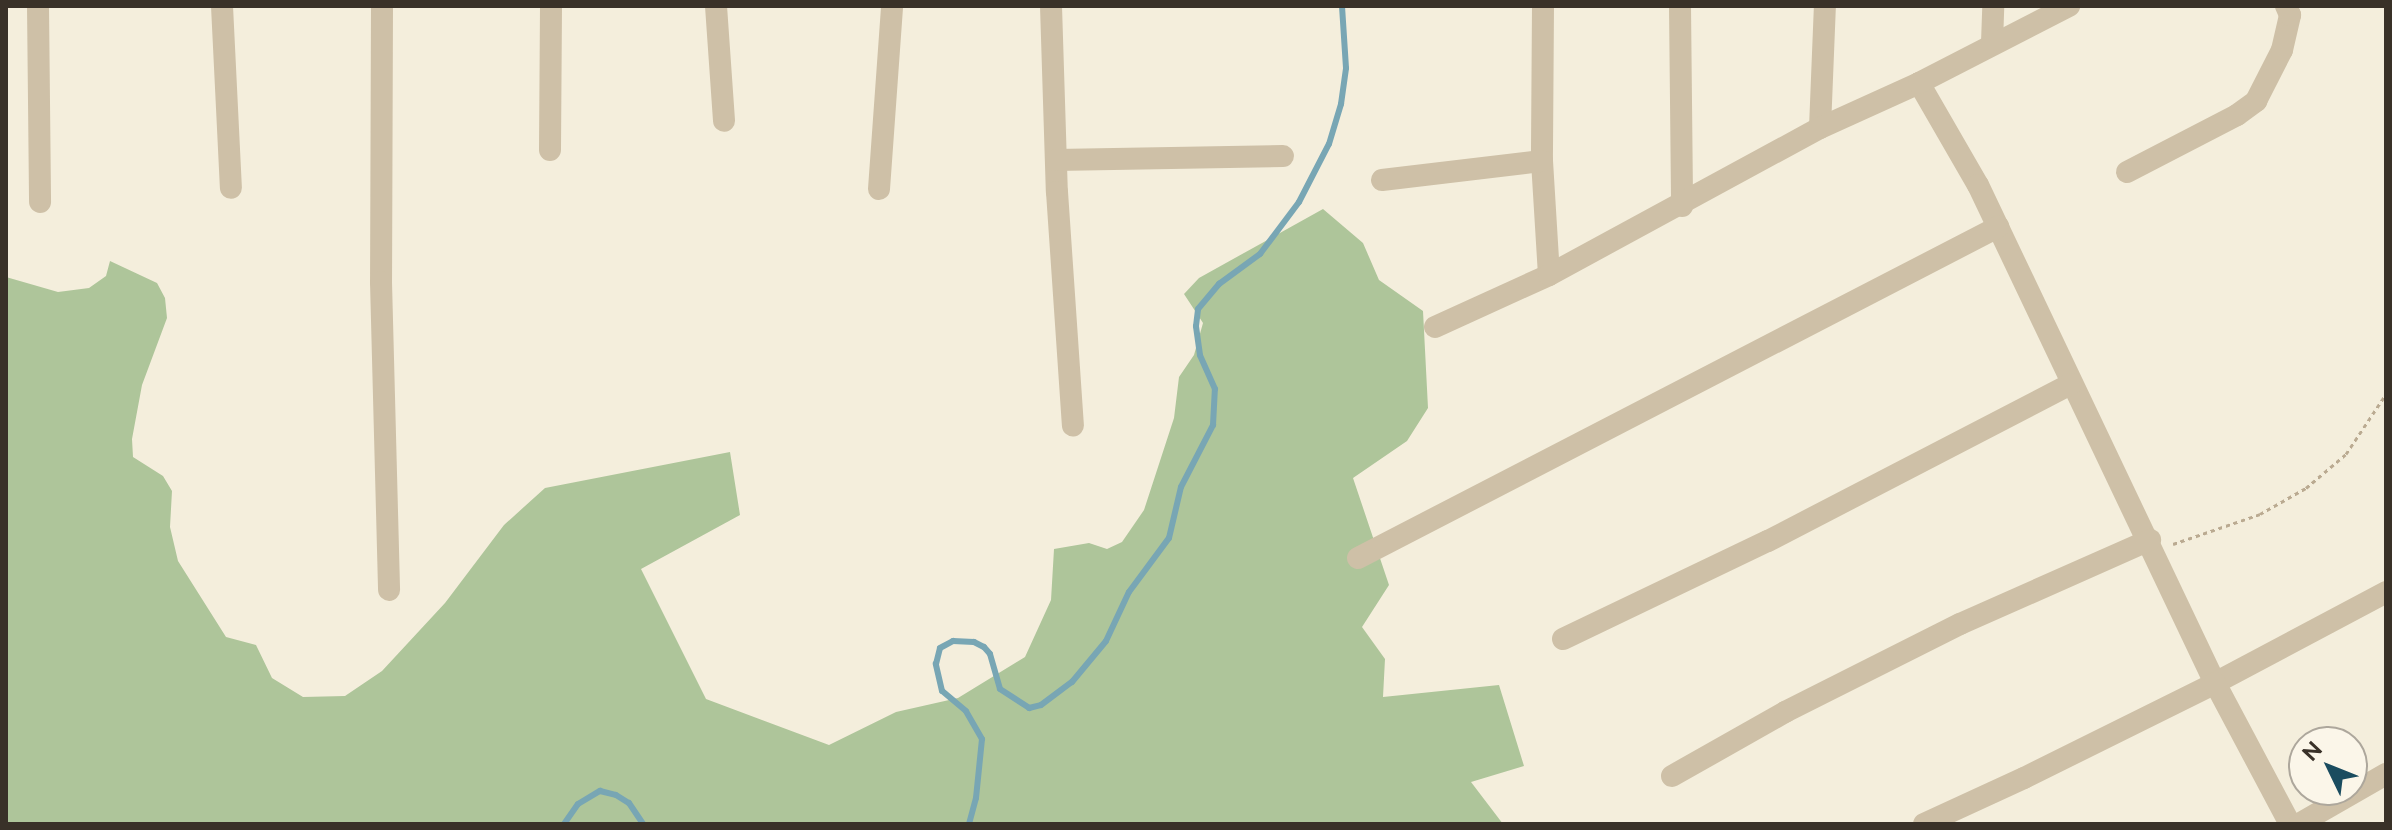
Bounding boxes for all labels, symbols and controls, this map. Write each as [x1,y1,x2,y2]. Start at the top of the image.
north arrow [2288,726,2368,806]
text: N [2297,736,2327,766]

